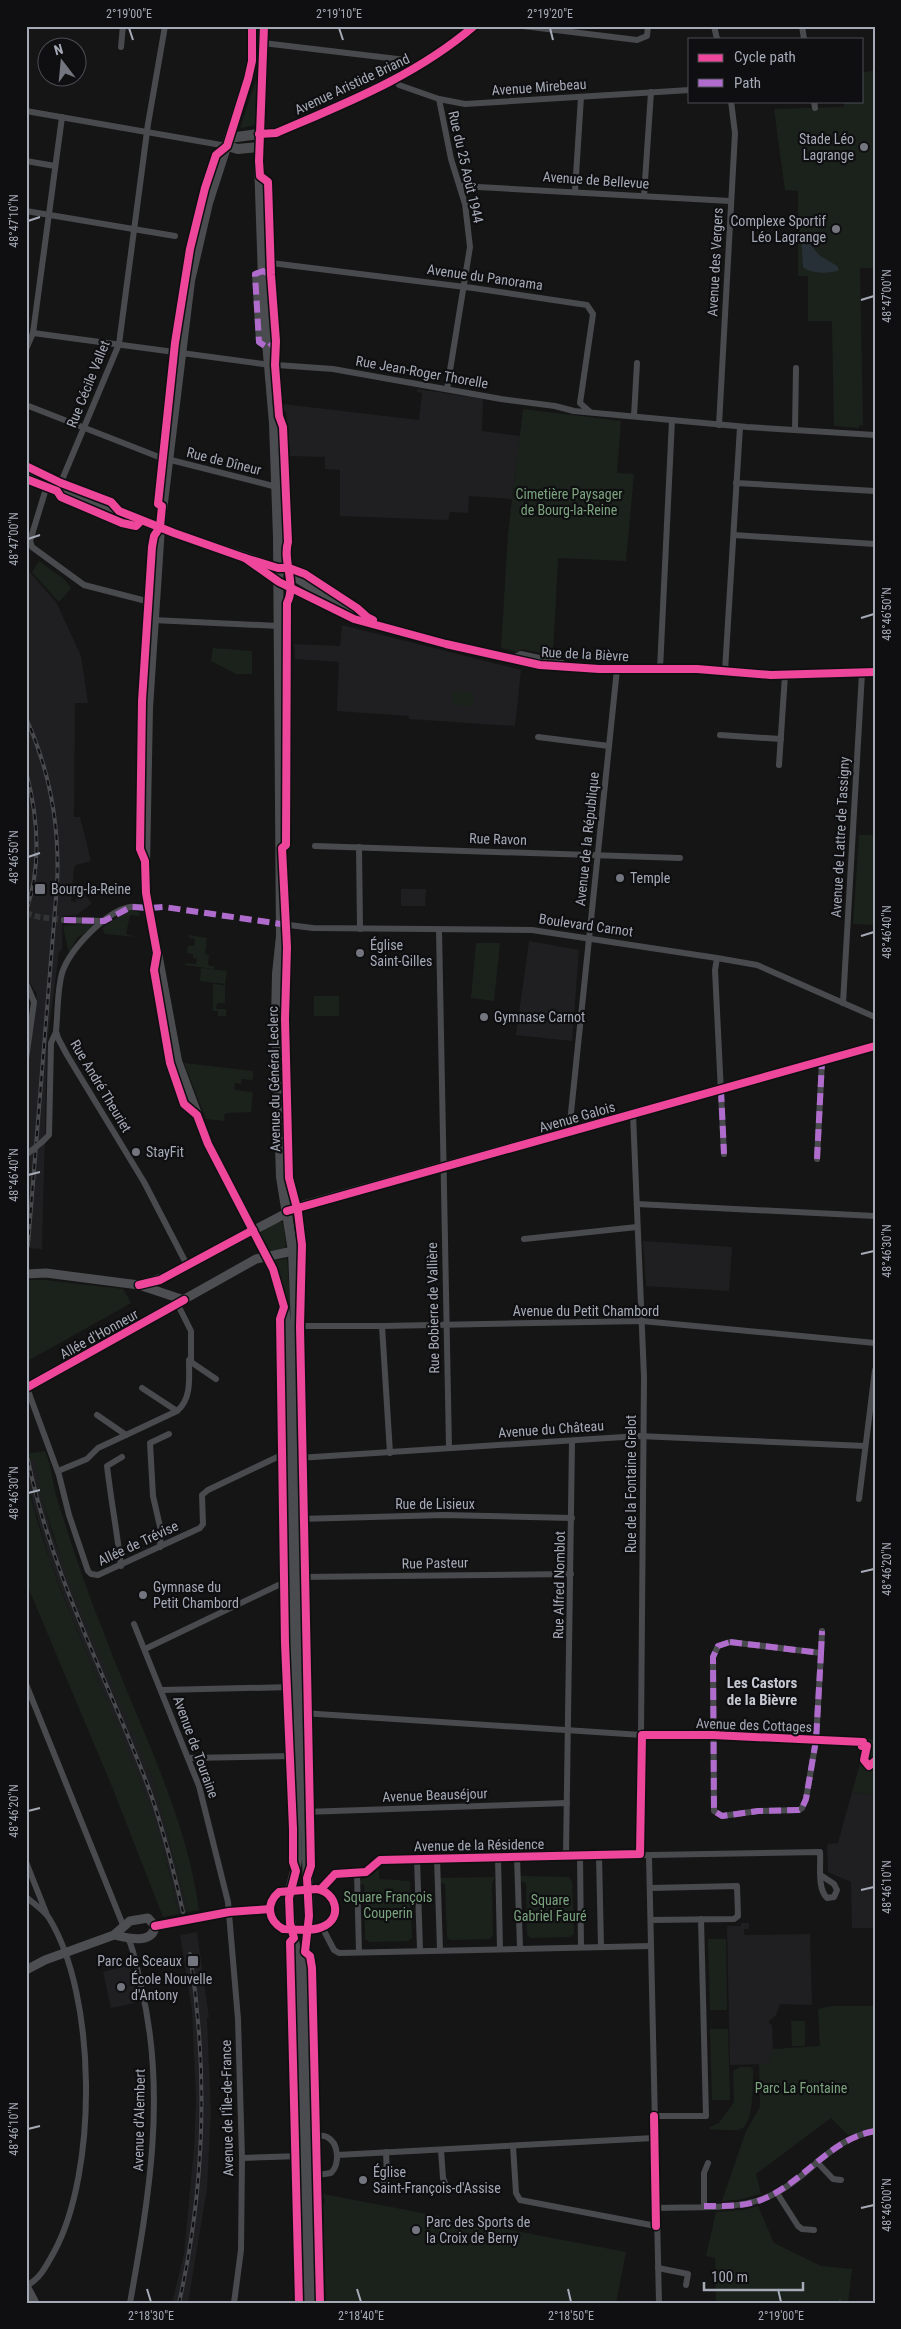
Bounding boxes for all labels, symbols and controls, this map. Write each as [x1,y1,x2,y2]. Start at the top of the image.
text: 2°19'00"E [106,7,152,21]
text: 2°19'10"E [316,7,362,21]
text: 2°19'20"E [527,7,573,21]
north arrow [38,38,88,88]
legend [688,38,864,102]
text: N [52,41,65,58]
text: Cycle path [734,48,796,66]
street label: Avenue Aristide Briand [292,50,412,118]
text: Path [734,74,761,92]
street label: Avenue Mirebeau [491,76,587,98]
street label: Rue du 25 Août 1944 [445,109,487,225]
place label: Stade Léo Lagrange [799,131,854,163]
marker: Stade Léo Lagrange [858,141,870,153]
street label: Avenue de Bellevue [542,168,650,192]
text: 48°47'10"N [7,194,21,248]
street label: Avenue des Vergers [704,207,726,317]
place label: Complexe Sportif Léo Lagrange [730,213,827,245]
marker: Complexe Sportif Léo Lagrange [830,223,842,235]
street label: Avenue du Panorama [426,261,544,293]
text: 48°47'00"N [880,269,894,323]
street label: Rue Cécile Vallet [63,338,113,430]
street label: Rue Jean-Roger Thorelle [355,352,490,392]
street label: Rue de Dîneur [185,444,263,478]
park label: Cimetière Paysager de Bourg-la-Reine [515,486,623,518]
text: 48°47'00"N [7,512,21,566]
text: 48°46'50"N [880,587,894,641]
street label: Rue de la Bièvre [541,644,630,664]
street label: Avenue de Lattre de Tassigny [828,756,852,918]
street label: Avenue de la République [572,771,602,907]
text: 48°46'50"N [7,830,21,884]
street label: Rue Ravon [469,830,527,848]
place label: Temple [630,870,671,886]
marker: Temple [614,872,626,884]
place label: Bourg-la-Reine [51,881,131,897]
marker: Bourg-la-Reine [33,882,47,896]
text: 48°46'40"N [880,905,894,959]
street label: Boulevard Carnot [538,910,634,940]
place label: Église Saint-Gilles [370,936,432,969]
marker: Église Saint-Gilles [354,947,366,959]
street label: Avenue du Général Leclerc [265,1006,283,1152]
place label: Gymnase Carnot [494,1009,585,1025]
marker: Gymnase Carnot [478,1011,490,1023]
street label: Rue André Theuriet [67,1037,135,1135]
street label: Avenue Galois [537,1099,617,1135]
place label: StayFit [146,1144,184,1160]
marker: StayFit [130,1146,142,1158]
text: 48°46'40"N [7,1148,21,1202]
text: 48°46'30"N [880,1224,894,1278]
street label: Rue Bobierre de Vallière [424,1242,442,1374]
street label: Avenue du Petit Chambord [513,1303,659,1319]
street label: Allée d'Honneur [57,1306,141,1362]
street label: Rue de la Fontaine Grelot [623,1415,639,1553]
street label: Avenue du Château [498,1417,604,1441]
text: 48°46'30"N [7,1466,21,1520]
street label: Rue de Lisieux [395,1496,475,1512]
street label: Allée de Trévise [95,1517,181,1569]
street label: Rue Alfred Nomblot [550,1531,568,1639]
text: 48°46'20"N [880,1542,894,1596]
street label: Rue Pasteur [402,1554,468,1572]
place label: Gymnase du Petit Chambord [153,1579,239,1611]
marker: Gymnase du Petit Chambord [137,1589,149,1601]
district label: Les Castors de la Bièvre [727,1674,798,1709]
street label: Avenue de Touraine [170,1694,222,1801]
street label: Avenue des Cottages [696,1715,812,1735]
text: 48°46'20"N [7,1784,21,1838]
street label: Avenue Beauséjour [382,1785,488,1805]
street label: Avenue de la Résidence [414,1836,545,1854]
text: 48°46'10"N [880,1860,894,1914]
park label: Square François Couperin [344,1889,432,1921]
park label: Square Gabriel Fauré [513,1892,587,1924]
place label: Parc de Sceaux [97,1953,182,1969]
marker: Parc de Sceaux [186,1954,200,1968]
place label: École Nouvelle d'Antony [131,1970,213,2003]
marker: École Nouvelle d'Antony [115,1981,127,1993]
street label: Avenue de l'Île-de-France [217,2039,236,2176]
street label: Avenue d'Alembert [130,2069,148,2171]
park label: Parc La Fontaine [755,2080,848,2096]
text: 48°46'10"N [7,2102,21,2156]
place label: Église Saint-François-d'Assise [373,2163,501,2196]
marker: Église Saint-François-d'Assise [357,2174,369,2186]
text: 48°46'00"N [880,2178,894,2232]
place label: Parc des Sports de la Croix de Berny [426,2214,531,2246]
marker: Parc des Sports de la Croix de Berny [410,2224,422,2236]
scale bar [704,2259,802,2291]
text: 100 m [711,2268,748,2286]
text: 2°18'30"E [128,2309,174,2323]
text: 2°18'40"E [338,2309,384,2323]
text: 2°18'50"E [548,2309,594,2323]
text: 2°19'00"E [758,2309,804,2323]

